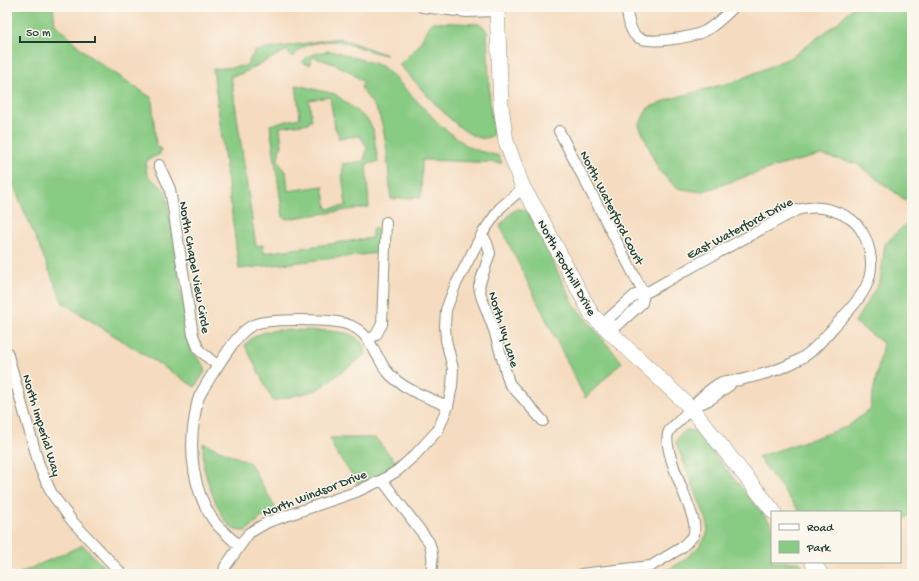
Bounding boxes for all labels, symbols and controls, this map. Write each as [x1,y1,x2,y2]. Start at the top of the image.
scale bar [20,18,95,44]
text: 50 m [26,27,51,41]
street label: North Waterford Court [576,149,647,269]
street label: East Waterford Drive [685,195,796,263]
street label: North Chapel View Circle [175,200,213,335]
street label: North Foothill Drive [533,218,599,319]
street label: North Ivy Lane [484,290,521,370]
street label: North Imperial Way [18,373,63,479]
street label: North Windsor Drive [261,467,369,521]
legend [771,511,901,563]
text: Road [807,522,834,536]
text: Park [806,542,832,556]

